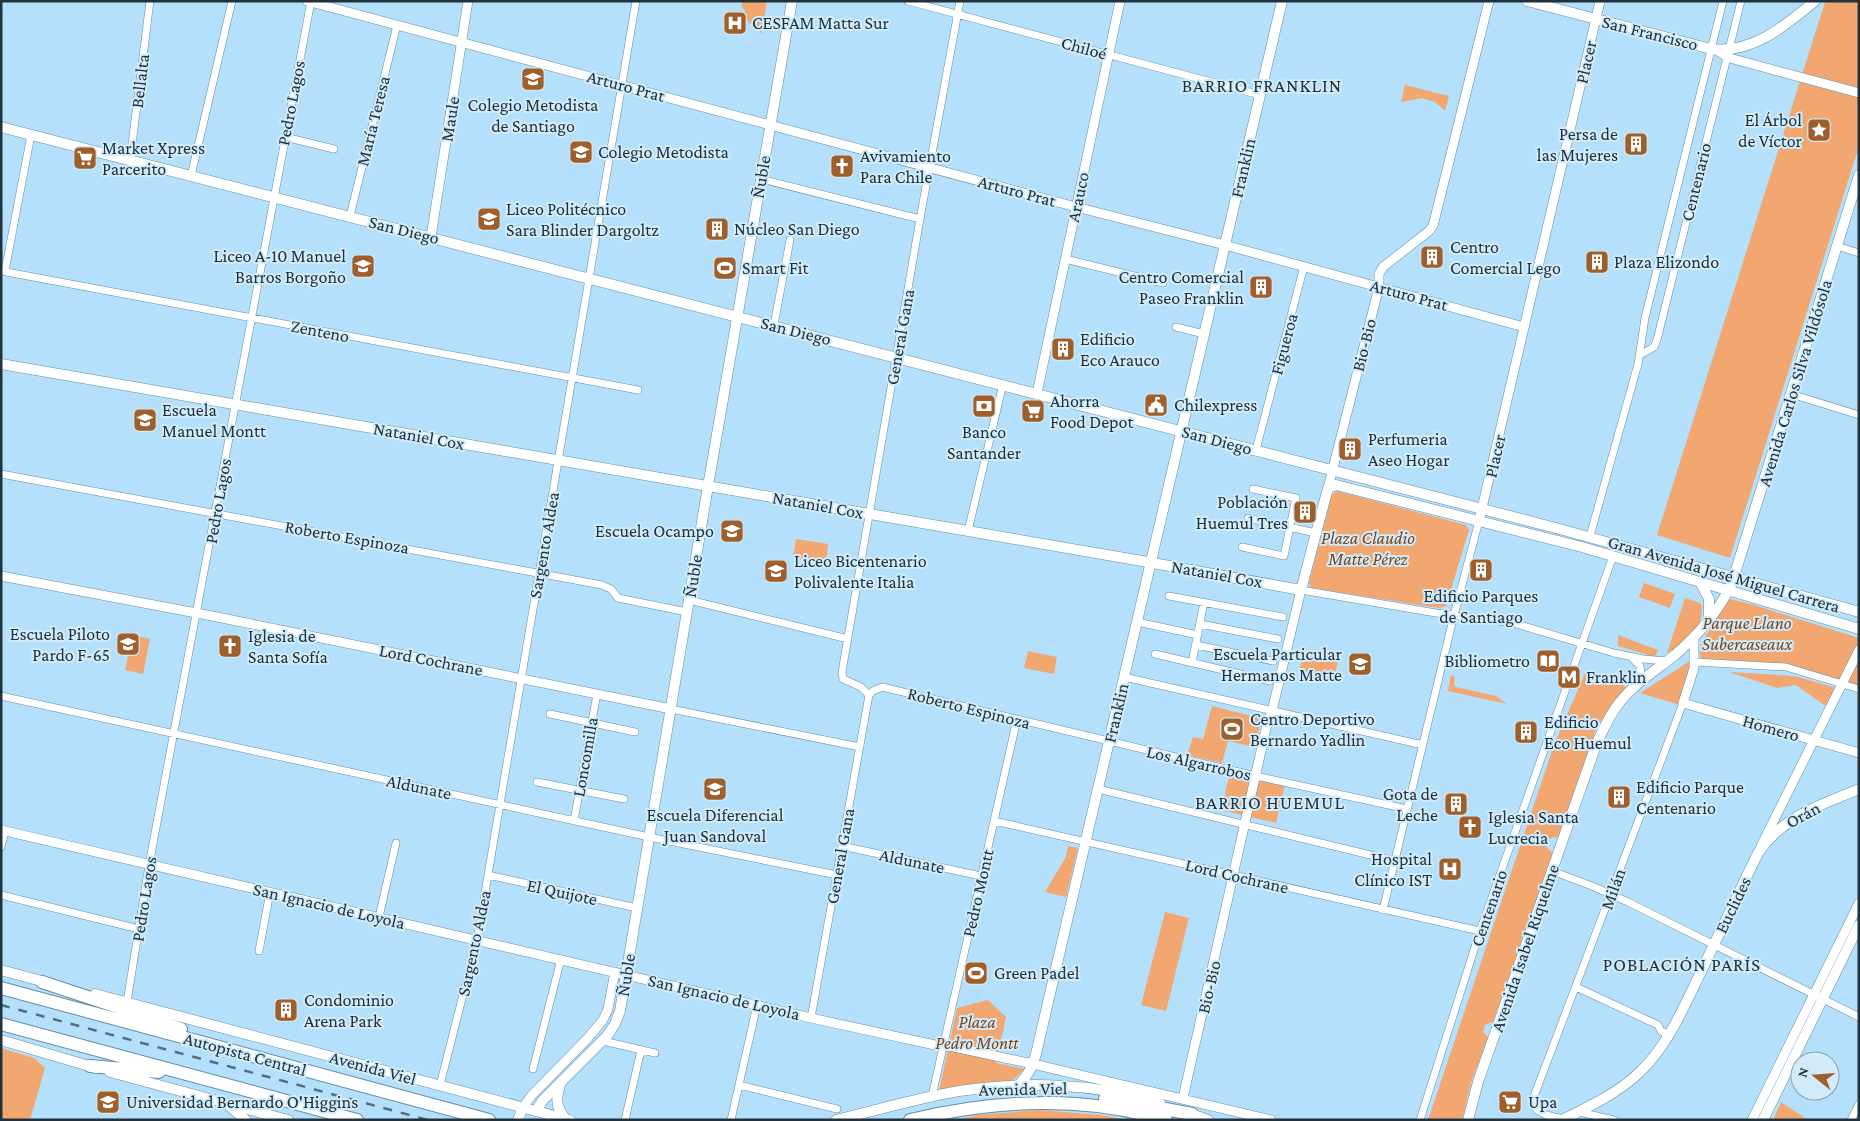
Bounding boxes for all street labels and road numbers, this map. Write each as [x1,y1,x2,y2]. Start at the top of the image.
street label: San Francisco [1600,11,1700,55]
street label: Chiloé [1059,32,1109,64]
street label: Placer [1571,38,1601,86]
street label: Bellalta [127,53,153,109]
street label: Pedro Lagos [273,59,309,147]
street label: Arturo Prat [585,66,668,106]
street label: María Teresa [352,74,394,168]
street label: Maule [437,95,463,143]
street label: Franklin [1226,136,1260,200]
street label: Centenario [1677,141,1715,223]
street label: Ñuble [747,154,775,200]
street label: Arauco [1063,170,1093,224]
street label: Arturo Prat [976,171,1059,211]
street label: San Diego [367,212,441,248]
street label: Arturo Prat [1368,275,1451,315]
street label: Avenida Carlos Silva Vildósola [1754,277,1836,489]
street label: General Gana [882,287,918,387]
street label: Figueroa [1266,311,1302,377]
street label: San Diego [759,313,833,349]
street label: Zenteno [289,316,351,346]
street label: Bio-Bio [1348,316,1380,374]
street label: Nataniel Cox [372,418,467,454]
street label: San Diego [1180,421,1254,459]
street label: Placer [1480,432,1510,480]
street label: Pedro Lagos [201,457,235,545]
street label: Nataniel Cox [771,487,866,523]
street label: Sargento Aldea [525,490,563,600]
street label: Roberto Espinoza [283,516,411,558]
street label: Gran Avenida José Miguel Carrera [1606,531,1842,617]
street label: Ñuble [680,553,706,599]
street label: Nataniel Cox [1170,556,1265,592]
street label: Lord Cochrane [377,640,485,680]
street label: Franklin [1099,681,1133,745]
street label: Roberto Espinoza [905,683,1033,733]
street label: Homero [1740,710,1802,746]
street label: Loncomilla [568,715,602,799]
street label: Los Algarrobos [1145,741,1253,785]
street label: Aldunate [385,770,453,804]
street label: Orán [1782,798,1824,832]
street label: General Gana [822,806,858,906]
street label: Aldunate [878,844,946,878]
street label: Pedro Montt [958,846,998,939]
street label: Lord Cochrane [1183,854,1291,898]
street label: Pedro Lagos [127,855,161,943]
street label: Avenida Isabel Riquelme [1487,861,1563,1034]
street label: Milán [1596,865,1630,912]
street label: Centenario [1467,867,1511,949]
street label: Euclides [1711,873,1755,937]
street label: El Quijote [525,875,599,910]
street label: San Ignacio de Loyola [251,879,407,933]
street label: Sargento Aldea [453,888,495,998]
street label: Ñuble [613,952,639,998]
street label: Bio-Bio [1193,958,1225,1015]
street label: San Ignacio de Loyola [646,970,802,1024]
street label: Autopista Central [181,1028,309,1080]
street label: Avenida Viel [328,1047,419,1089]
street label: Avenida Viel [978,1078,1068,1100]

